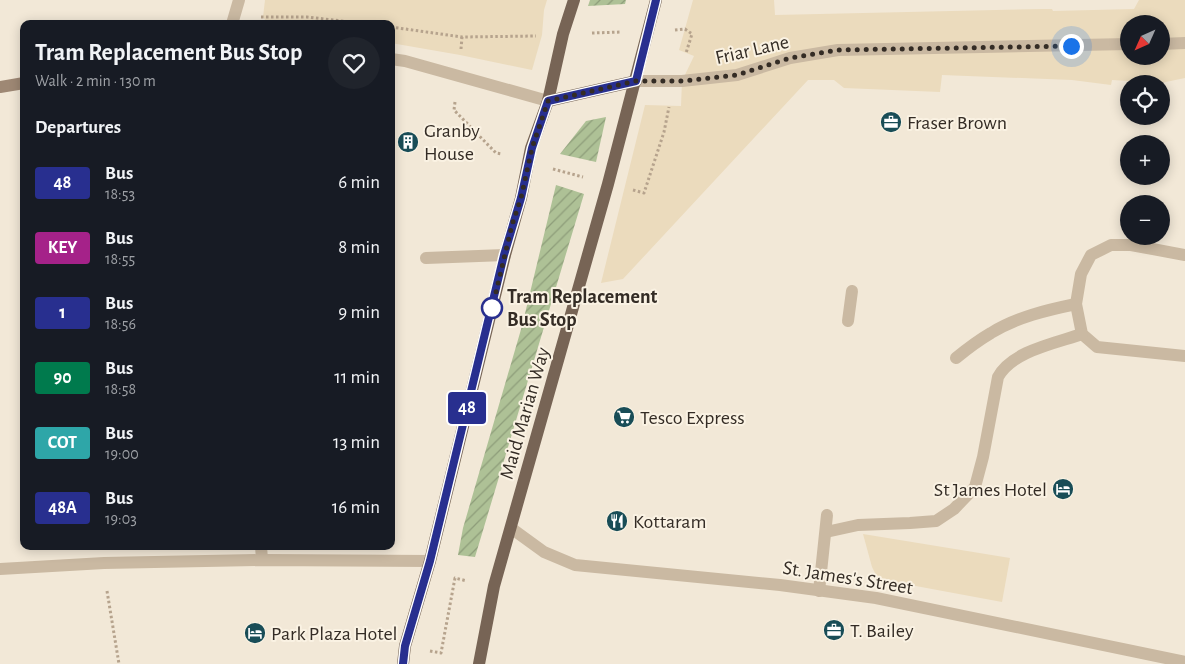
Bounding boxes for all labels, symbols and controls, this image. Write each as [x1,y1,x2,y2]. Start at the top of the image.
north arrow [1120,15,1170,65]
map controls [1120,15,1170,245]
street label: Friar Lane [713,32,791,68]
your location [1059,34,1084,59]
button: heart [328,37,380,89]
text: Tram Replacement Bus Stop [35,41,302,65]
text: Walk · 2 min · 130 m [35,73,156,89]
button: locate [1120,75,1170,125]
office icon: Fraser Brown [879,110,903,134]
place label: Fraser Brown [907,113,1007,133]
text: Departures [35,118,121,137]
place label: Granby House [424,121,480,164]
building icon: Granby House [396,130,420,154]
button: + [1120,135,1170,185]
text: Bus [105,164,133,183]
text: 6 min [338,173,380,192]
text: 48 [54,174,71,192]
text: 18:53 [105,186,135,202]
button: − [1120,195,1170,245]
text: Bus [105,229,133,248]
text: 8 min [338,238,380,257]
text: KEY [48,239,77,257]
text: 18:55 [105,251,135,267]
place label: Tram Replacement Bus Stop [507,287,657,330]
text: Bus [105,294,133,313]
marker: Tram Replacement Bus Stop [481,297,503,319]
text: 9 min [338,303,380,322]
text: 1 [59,304,66,322]
text: 18:56 [105,316,136,332]
street label: Maid Marian Way [497,345,553,481]
text: Bus [105,359,133,378]
text: 11 min [334,368,380,387]
text: 90 [53,369,72,387]
text: 18:58 [105,381,136,397]
line badge: 48 [444,392,490,424]
text: 48 [458,399,476,417]
supermarket icon: Tesco Express [612,405,636,429]
place label: Tesco Express [640,408,745,428]
text: Bus [105,424,133,443]
text: 13 min [333,433,380,452]
text: COT [48,434,77,452]
text: 19:00 [105,446,139,462]
hotel icon: St James Hotel [1051,477,1075,501]
place label: St James Hotel [934,480,1047,500]
text: Bus [105,489,133,508]
text: 16 min [332,498,380,517]
text: 48A [48,499,77,517]
restaurant icon: Kottaram [605,509,629,533]
text: 19:03 [105,511,137,527]
place label: Kottaram [633,512,706,532]
street label: St. James's Street [781,558,915,598]
office icon: T. Bailey [822,618,846,642]
hotel icon: Park Plaza Hotel [243,621,267,645]
place label: T. Bailey [850,621,914,641]
place label: Park Plaza Hotel [271,624,398,644]

